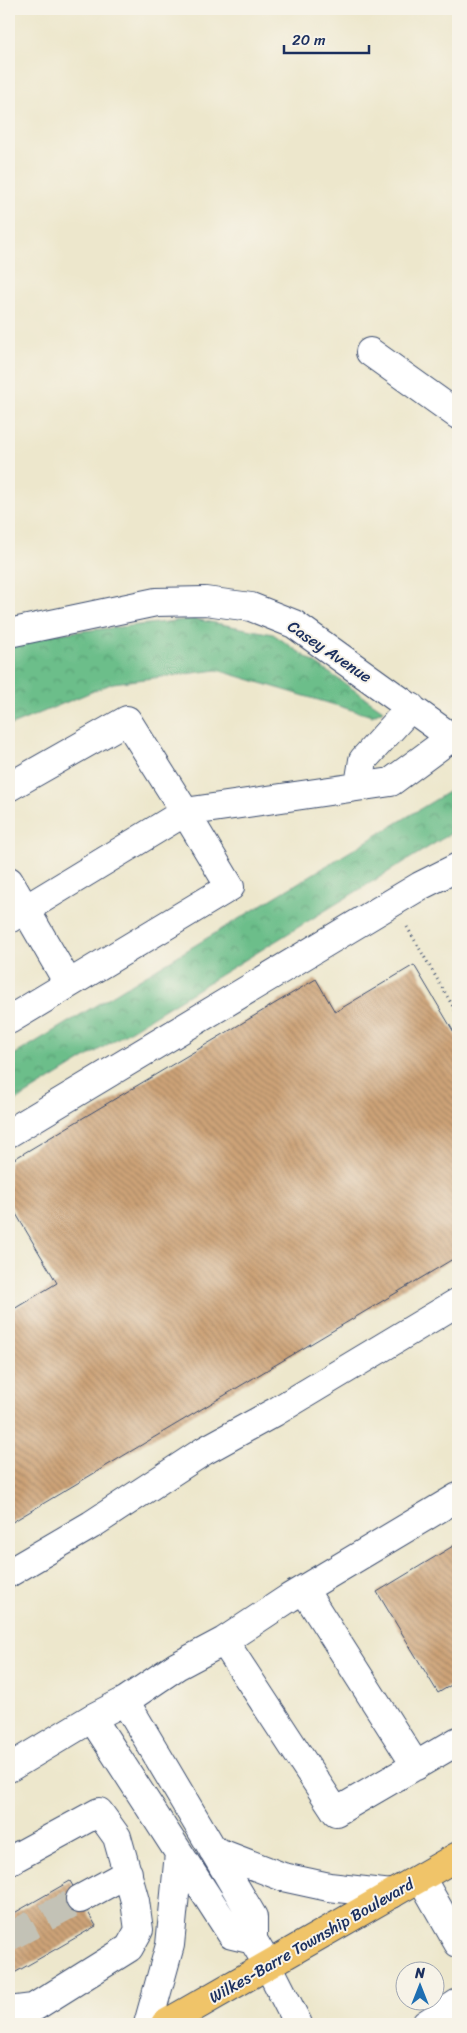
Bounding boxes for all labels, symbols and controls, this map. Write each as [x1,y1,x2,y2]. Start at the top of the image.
scale bar [284,22,370,54]
text: 20 m [292,27,326,53]
street label: Casey Avenue [281,612,378,691]
street label: Wilkes-Barre Township Boulevard [203,1869,421,2011]
north arrow [394,1960,444,2010]
text: N [414,1961,425,1986]

